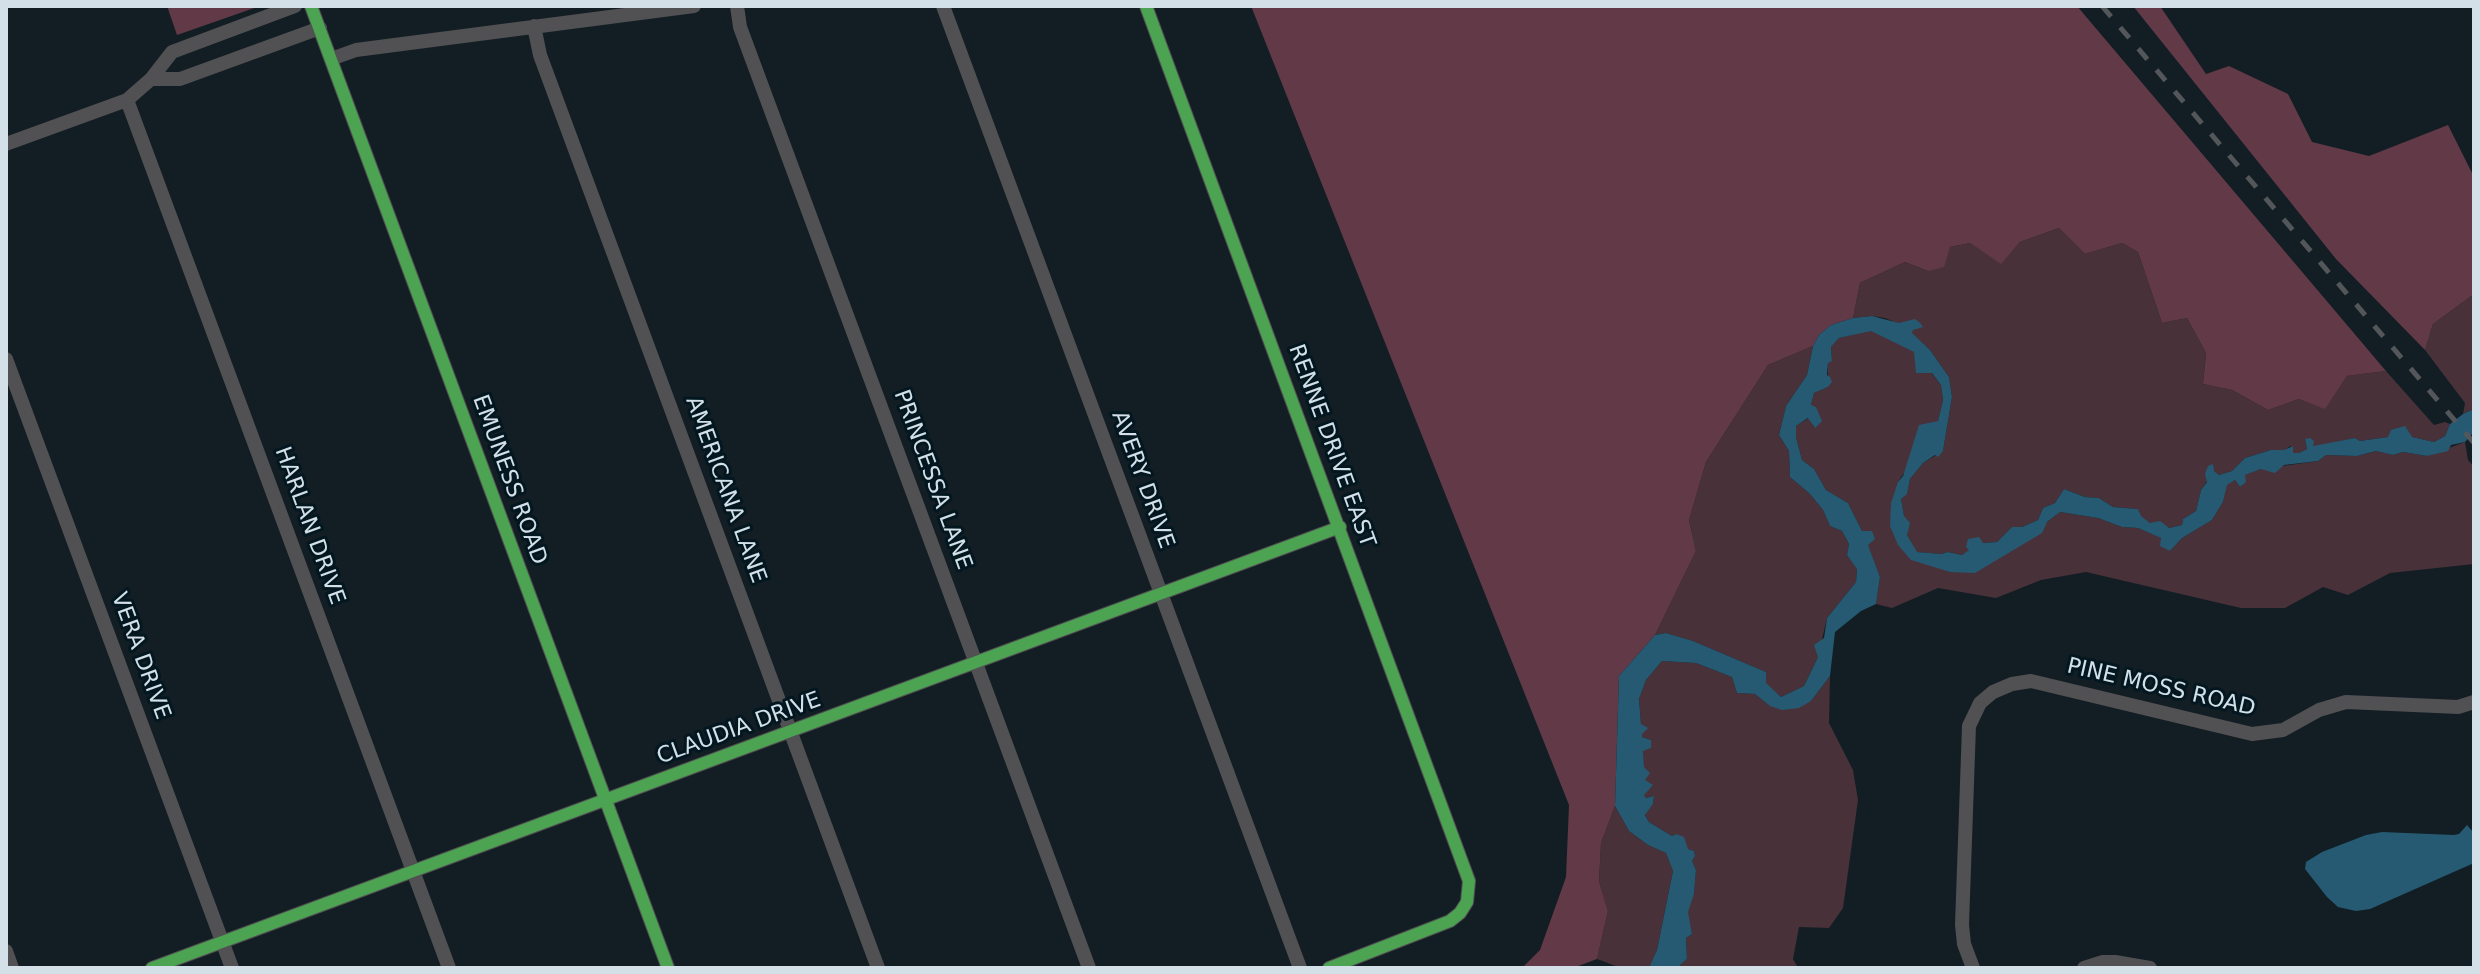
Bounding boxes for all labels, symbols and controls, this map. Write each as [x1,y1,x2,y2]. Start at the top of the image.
street label: RENNE DRIVE EAST [1282,341,1380,551]
street label: PRINCESSA LANE [887,387,977,573]
street label: EMUNESS ROAD [466,392,552,568]
street label: AMERICANA LANE [679,393,771,587]
street label: AVERY DRIVE [1105,408,1179,552]
street label: HARLAN DRIVE [268,444,350,608]
street label: VERA DRIVE [105,589,175,723]
street label: PINE MOSS ROAD [2064,653,2258,723]
street label: CLAUDIA DRIVE [653,687,825,771]

